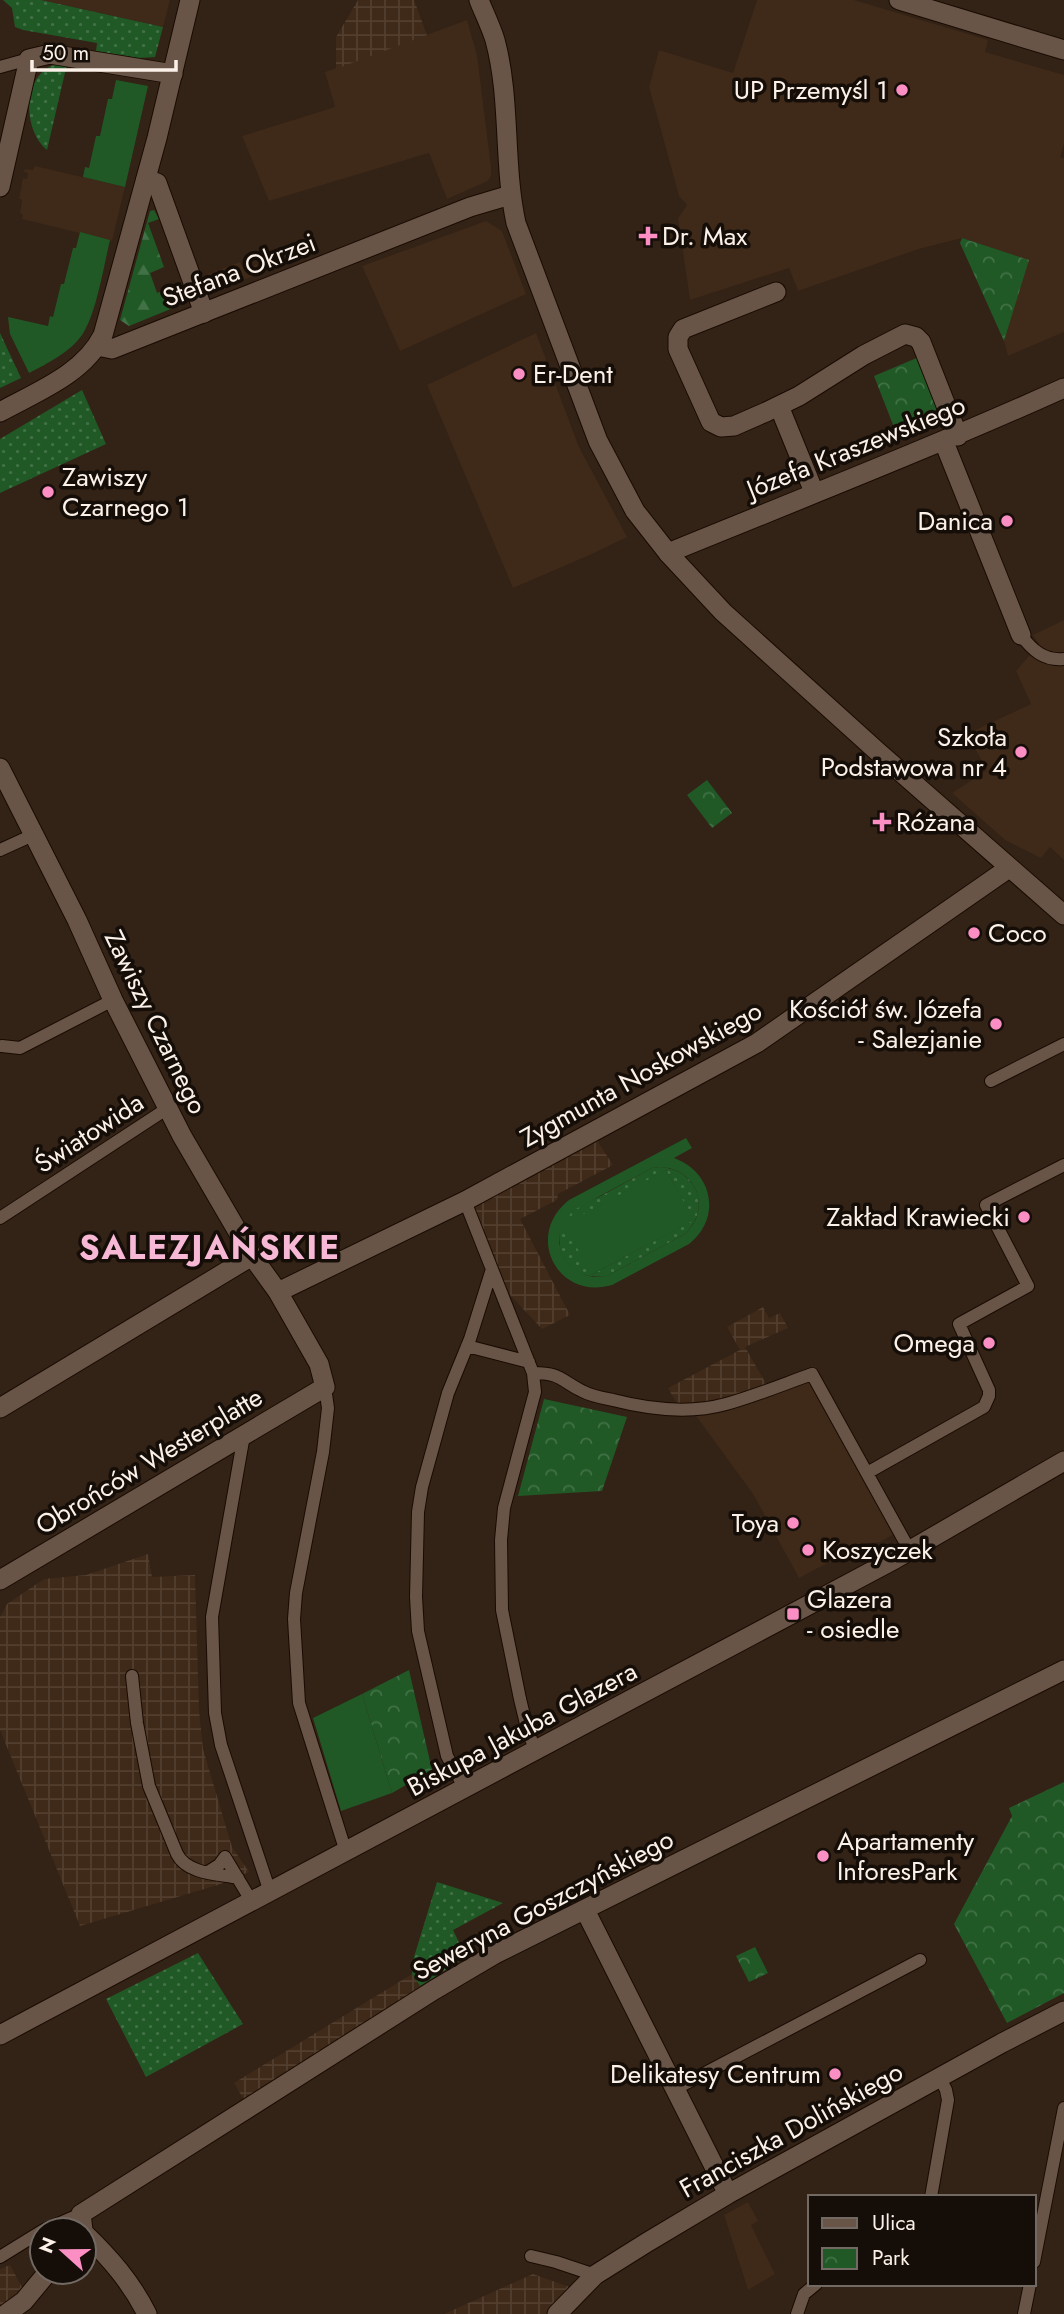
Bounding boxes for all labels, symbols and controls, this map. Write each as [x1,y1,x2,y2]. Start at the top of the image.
scale bar [32,28,175,72]
text: 50 m [42,38,89,68]
place label: UP Przemyśl 1 [734,71,888,109]
marker: UP Przemyśl 1 [894,82,910,98]
place label: Dr. Max [662,217,747,255]
street label: Stefana Okrzei [157,223,321,317]
marker: Dr. Max [640,228,656,244]
place label: Er-Dent [533,355,613,393]
marker: Er-Dent [511,366,527,382]
street label: Józefa Kraszewskiego [738,386,971,509]
place label: Zawiszy Czarnego 1 [62,458,189,526]
marker: Zawiszy Czarnego 1 [40,484,56,500]
place label: Danica [917,502,993,540]
marker: Danica [999,513,1015,529]
place label: Szkoła Podstawowa nr 4 [821,718,1007,786]
marker: Szkoła Podstawowa nr 4 [1013,744,1029,760]
place label: Różana [896,803,975,841]
marker: Różana [874,814,890,830]
place label: Coco [988,914,1047,952]
street label: Zawiszy Czarnego [95,924,217,1120]
marker: Coco [966,925,982,941]
place label: Kościół św. Józefa - Salezjanie [789,990,982,1058]
street label: Zygmunta Noskowskiego [513,992,769,1156]
marker: Kościół św. Józefa - Salezjanie [988,1016,1004,1032]
street label: Światowida [27,1084,151,1182]
place label: Zakład Krawiecki [826,1198,1010,1236]
marker: Zakład Krawiecki [1016,1209,1032,1225]
district label: SALEZJAŃSKIE [79,1224,341,1271]
place label: Omega [893,1324,975,1362]
marker: Omega [981,1335,997,1351]
street label: Obrońców Westerplatte [28,1378,270,1544]
place label: Toya [732,1504,779,1542]
marker: Toya [785,1515,801,1531]
place label: Koszyczek [822,1531,933,1569]
marker: Koszyczek [800,1542,816,1558]
place label: Glazera - osiedle [807,1580,899,1648]
marker: Glazera - osiedle [785,1606,801,1622]
street label: Biskupa Jakuba Glazera [400,1652,644,1806]
street label: Seweryna Goszczyńskiego [406,1820,680,1990]
place label: Apartamenty InforesPark [837,1822,975,1890]
marker: Apartamenty InforesPark [815,1848,831,1864]
street label: Franciszka Dolińskiego [672,2053,910,2207]
place label: Delikatesy Centrum [610,2055,821,2093]
marker: Delikatesy Centrum [827,2066,843,2082]
legend [808,2195,1036,2286]
text: Ulica [872,2208,916,2238]
north arrow [28,2216,98,2286]
text: N [32,2233,63,2257]
text: Park [872,2243,910,2273]

